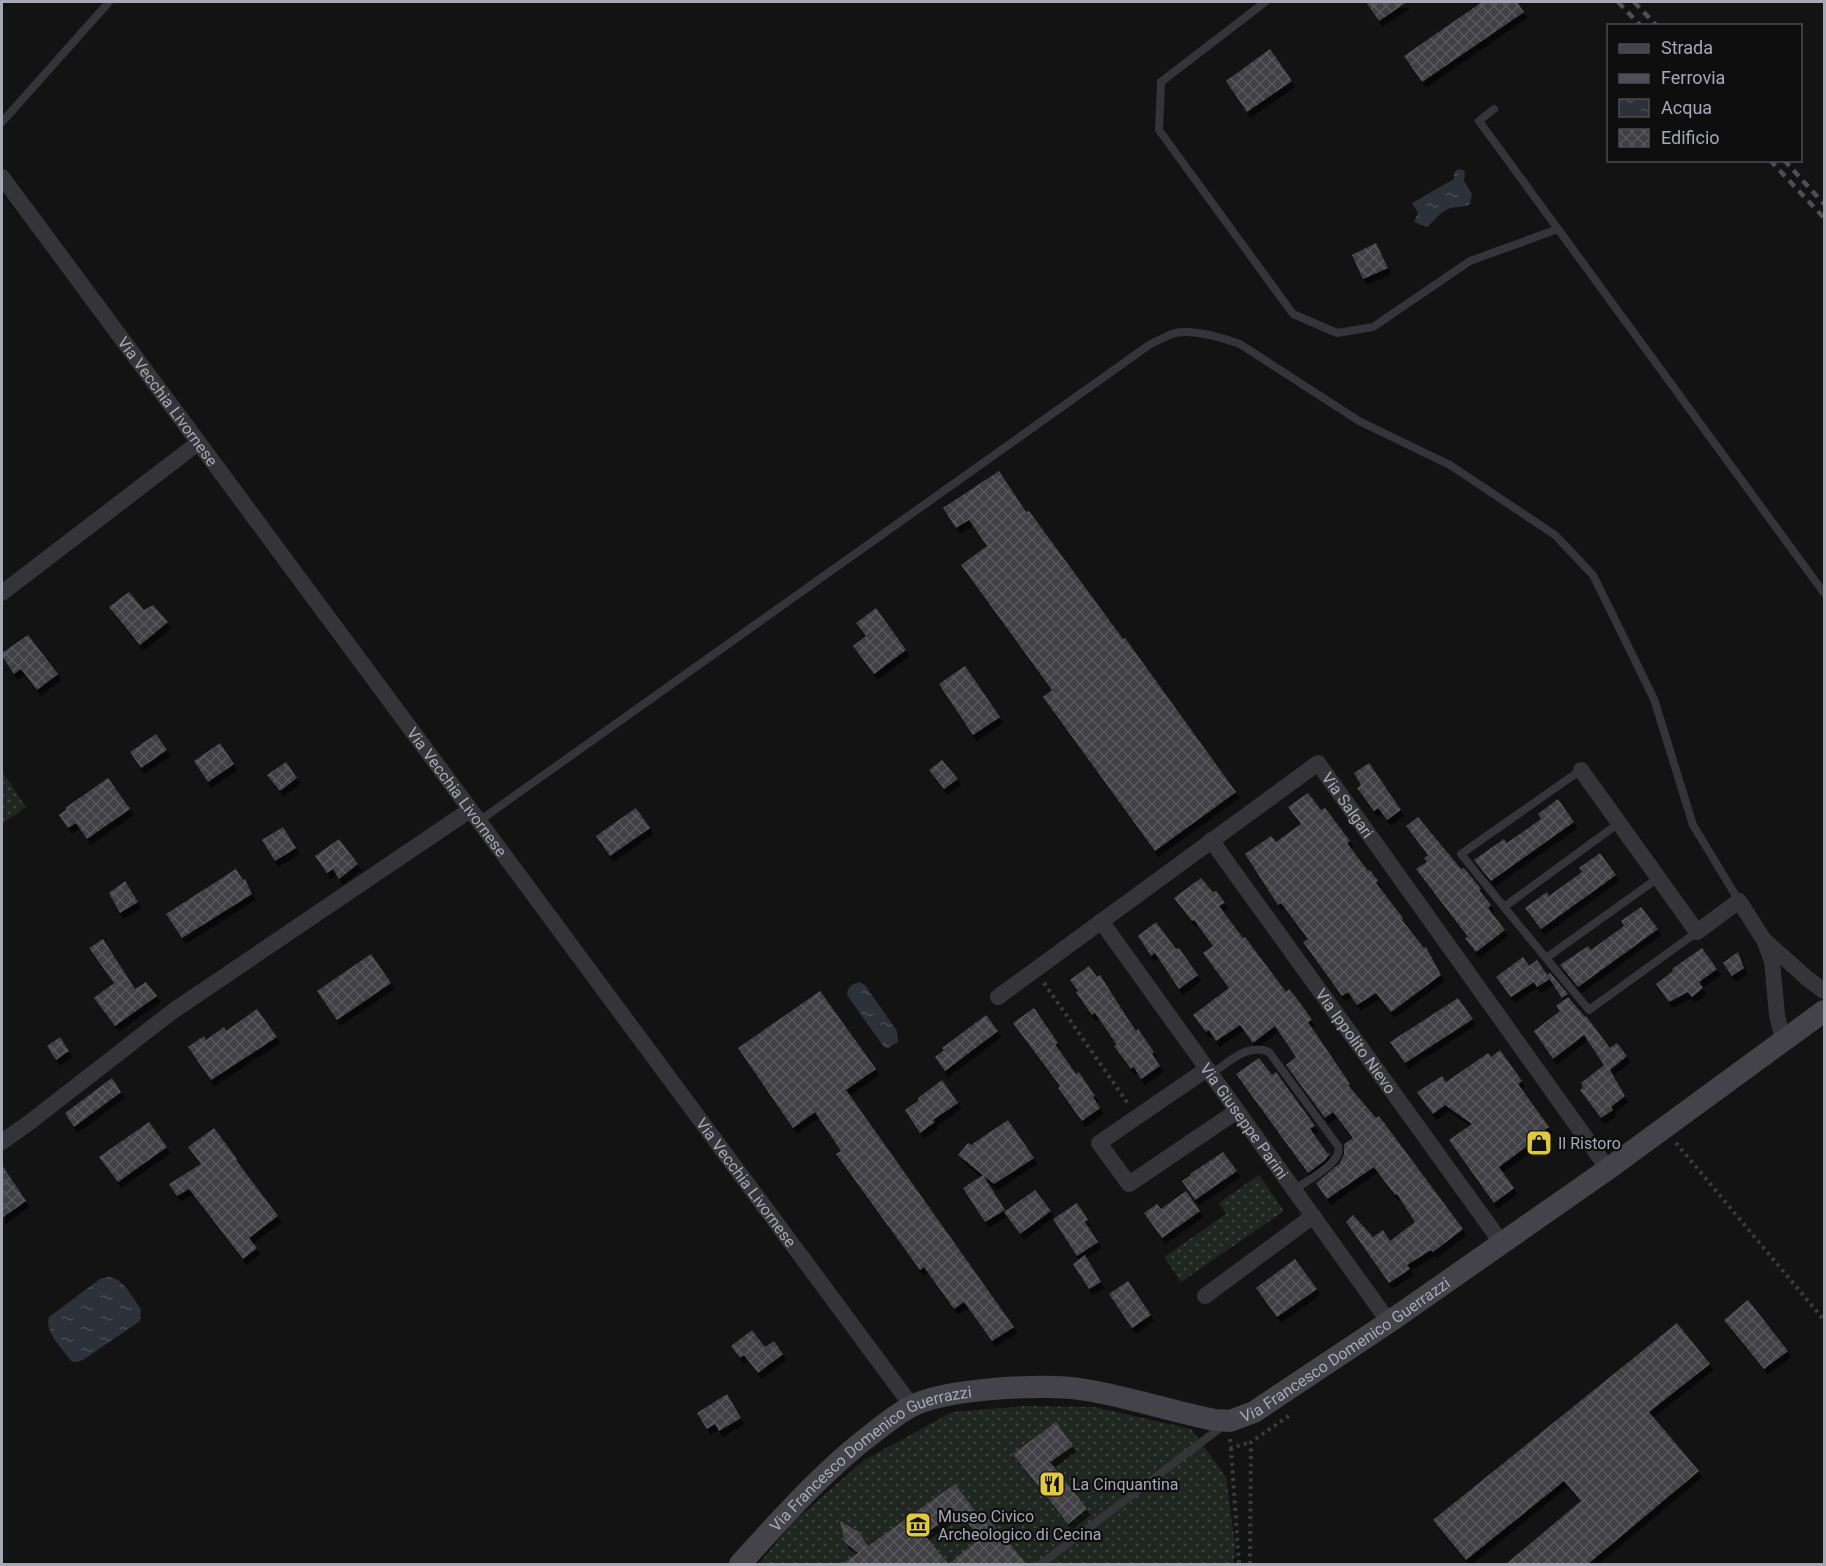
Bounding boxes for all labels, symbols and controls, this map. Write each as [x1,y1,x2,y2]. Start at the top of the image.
legend [1607,24,1802,162]
text: Strada [1661,37,1713,58]
text: Ferrovia [1661,67,1725,88]
text: Acqua [1661,97,1712,118]
text: Edificio [1661,127,1720,148]
street label: Via Vecchia Livornese [114,333,222,470]
street label: Via Vecchia Livornese [403,723,511,860]
street label: Via Salgari [1318,769,1378,841]
street label: Via Ippolito Nievo [1312,985,1400,1097]
street label: Via Giuseppe Parini [1196,1059,1293,1183]
street label: Via Vecchia Livornese [692,1114,800,1251]
shop icon: Il Ristoro [1524,1128,1554,1158]
place label: Il Ristoro [1558,1134,1621,1153]
street label: Via Francesco Domenico Guerrazzi [1238,1273,1453,1426]
street label: Via Francesco Domenico Guerrazzi [765,1382,973,1535]
restaurant icon: La Cinquantina [1037,1469,1067,1499]
place label: La Cinquantina [1072,1475,1179,1494]
place label: Museo Civico Archeologico di Cecina [938,1507,1101,1544]
museum icon: Museo Civico Archeologico di Cecina [903,1510,933,1540]

